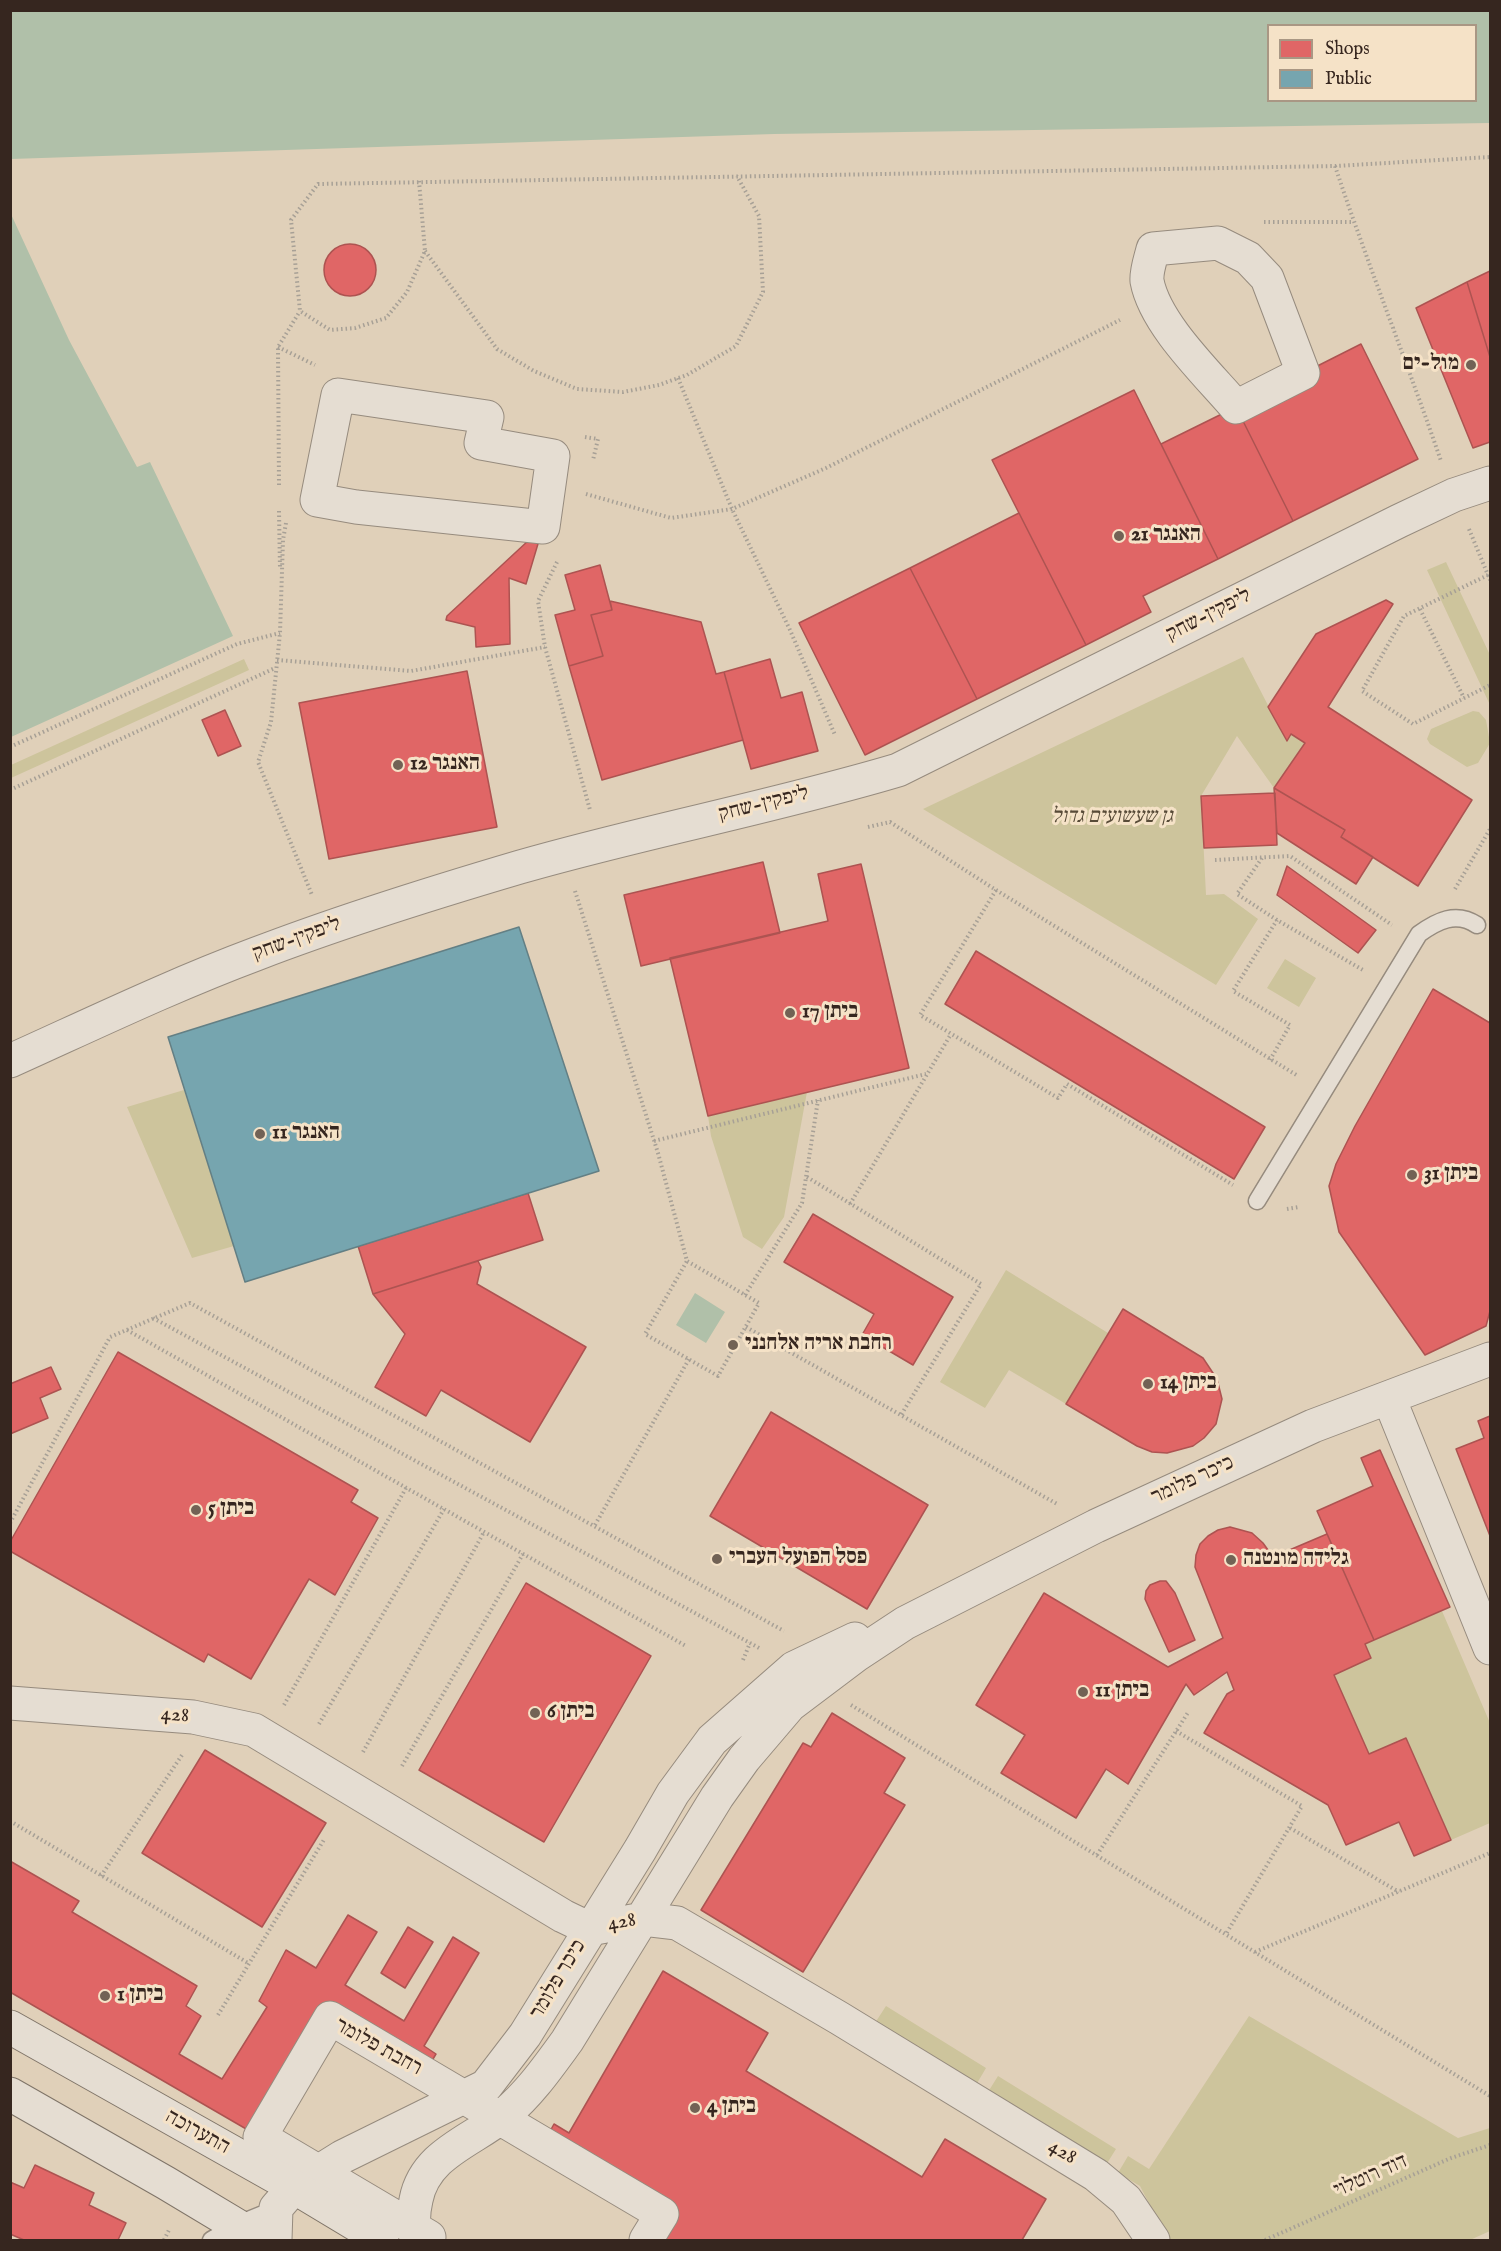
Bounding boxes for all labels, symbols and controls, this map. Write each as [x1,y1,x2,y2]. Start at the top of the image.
legend [1267,24,1477,102]
text: Shops [1325,38,1370,61]
text: Public [1325,68,1372,91]
place label: מול-ים [1403,352,1459,378]
marker: מול-ים [1464,358,1478,372]
place label: האנגר 21 [1131,523,1201,549]
marker: האנגר 21 [1112,529,1126,543]
street label: ליפקין-שחק [1162,584,1256,648]
place label: האנגר 12 [410,752,480,778]
marker: האנגר 12 [391,758,405,772]
street label: ליפקין-שחק [716,782,812,828]
park label: גן שעשועים גדול [1051,805,1173,831]
street label: ליפקין-שחק [249,912,345,968]
place label: ביתן 17 [802,1000,858,1026]
marker: ביתן 17 [783,1006,797,1020]
place label: האנגר 11 [272,1121,340,1147]
marker: האנגר 11 [253,1127,267,1141]
place label: ביתן 31 [1424,1162,1478,1188]
marker: ביתן 31 [1405,1168,1419,1182]
place label: רחבת אריה אלחנני [745,1332,892,1358]
marker: רחבת אריה אלחנני [726,1338,740,1352]
place label: ביתן 14 [1160,1371,1217,1397]
marker: ביתן 14 [1141,1377,1155,1391]
street label: כיכר פלומר [1148,1451,1238,1511]
place label: ביתן 5 [208,1497,254,1523]
marker: ביתן 5 [189,1503,203,1517]
place label: פסל הפועל העברי [729,1546,867,1572]
place label: גלידה מונטנה [1243,1547,1349,1573]
marker: פסל הפועל העברי [710,1552,724,1566]
marker: גלידה מונטנה [1224,1553,1238,1567]
place label: ביתן 11 [1095,1679,1149,1705]
marker: ביתן 11 [1076,1685,1090,1699]
place label: ביתן 6 [547,1700,594,1726]
street label: 428 [160,1702,190,1730]
marker: ביתן 6 [528,1706,542,1720]
street label: 428 [606,1908,638,1938]
street label: כיכר פלומר [526,1936,592,2024]
place label: ביתן 1 [117,1983,163,2009]
marker: ביתן 1 [98,1989,112,2003]
street label: רחבת פלומר [330,2014,426,2082]
place label: ביתן 4 [707,2095,756,2121]
marker: ביתן 4 [688,2101,702,2115]
street label: התערוכה [160,2105,234,2161]
street label: 428 [1043,2135,1081,2171]
street label: דוד רוטלוי [1330,2150,1412,2204]

